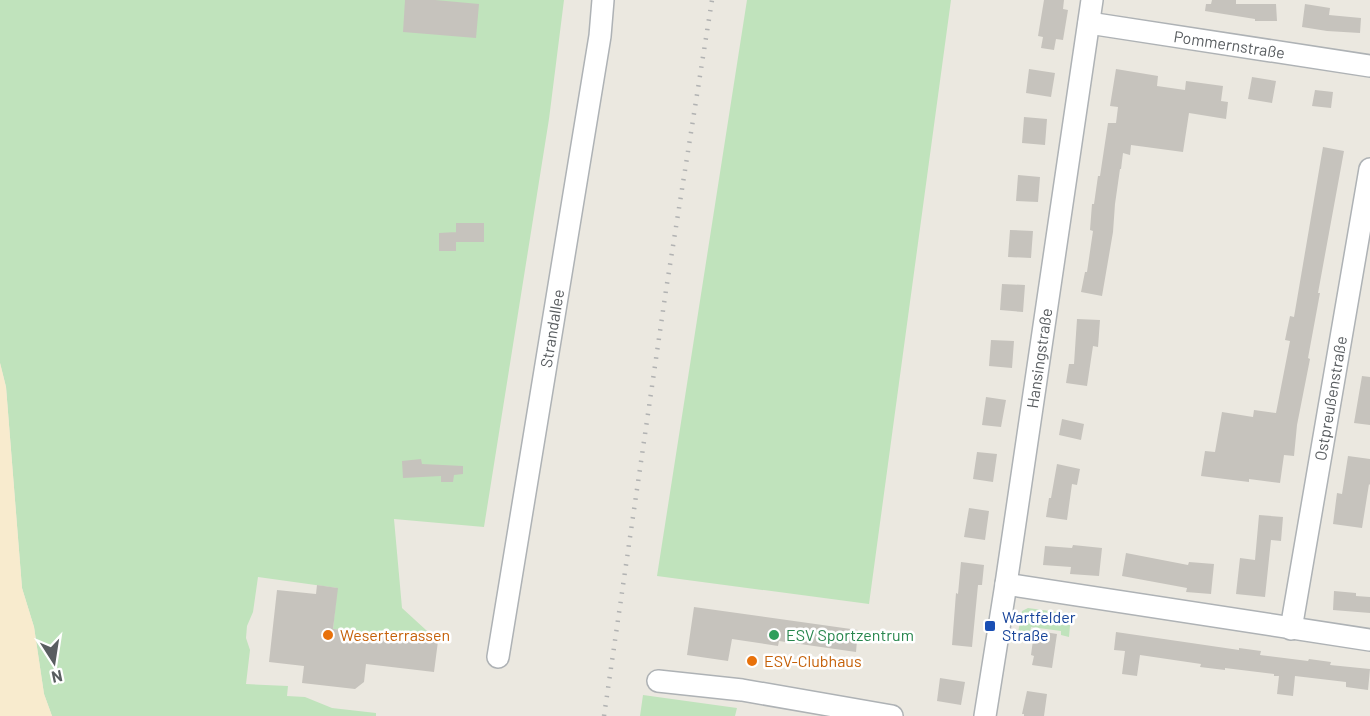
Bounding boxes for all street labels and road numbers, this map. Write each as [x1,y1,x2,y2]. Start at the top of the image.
street label: Pommernstraße [1173,26,1286,62]
street label: Strandallee [536,288,567,369]
street label: Hansingstraße [1022,307,1056,409]
street label: Ostpreußenstraße [1310,334,1350,462]

